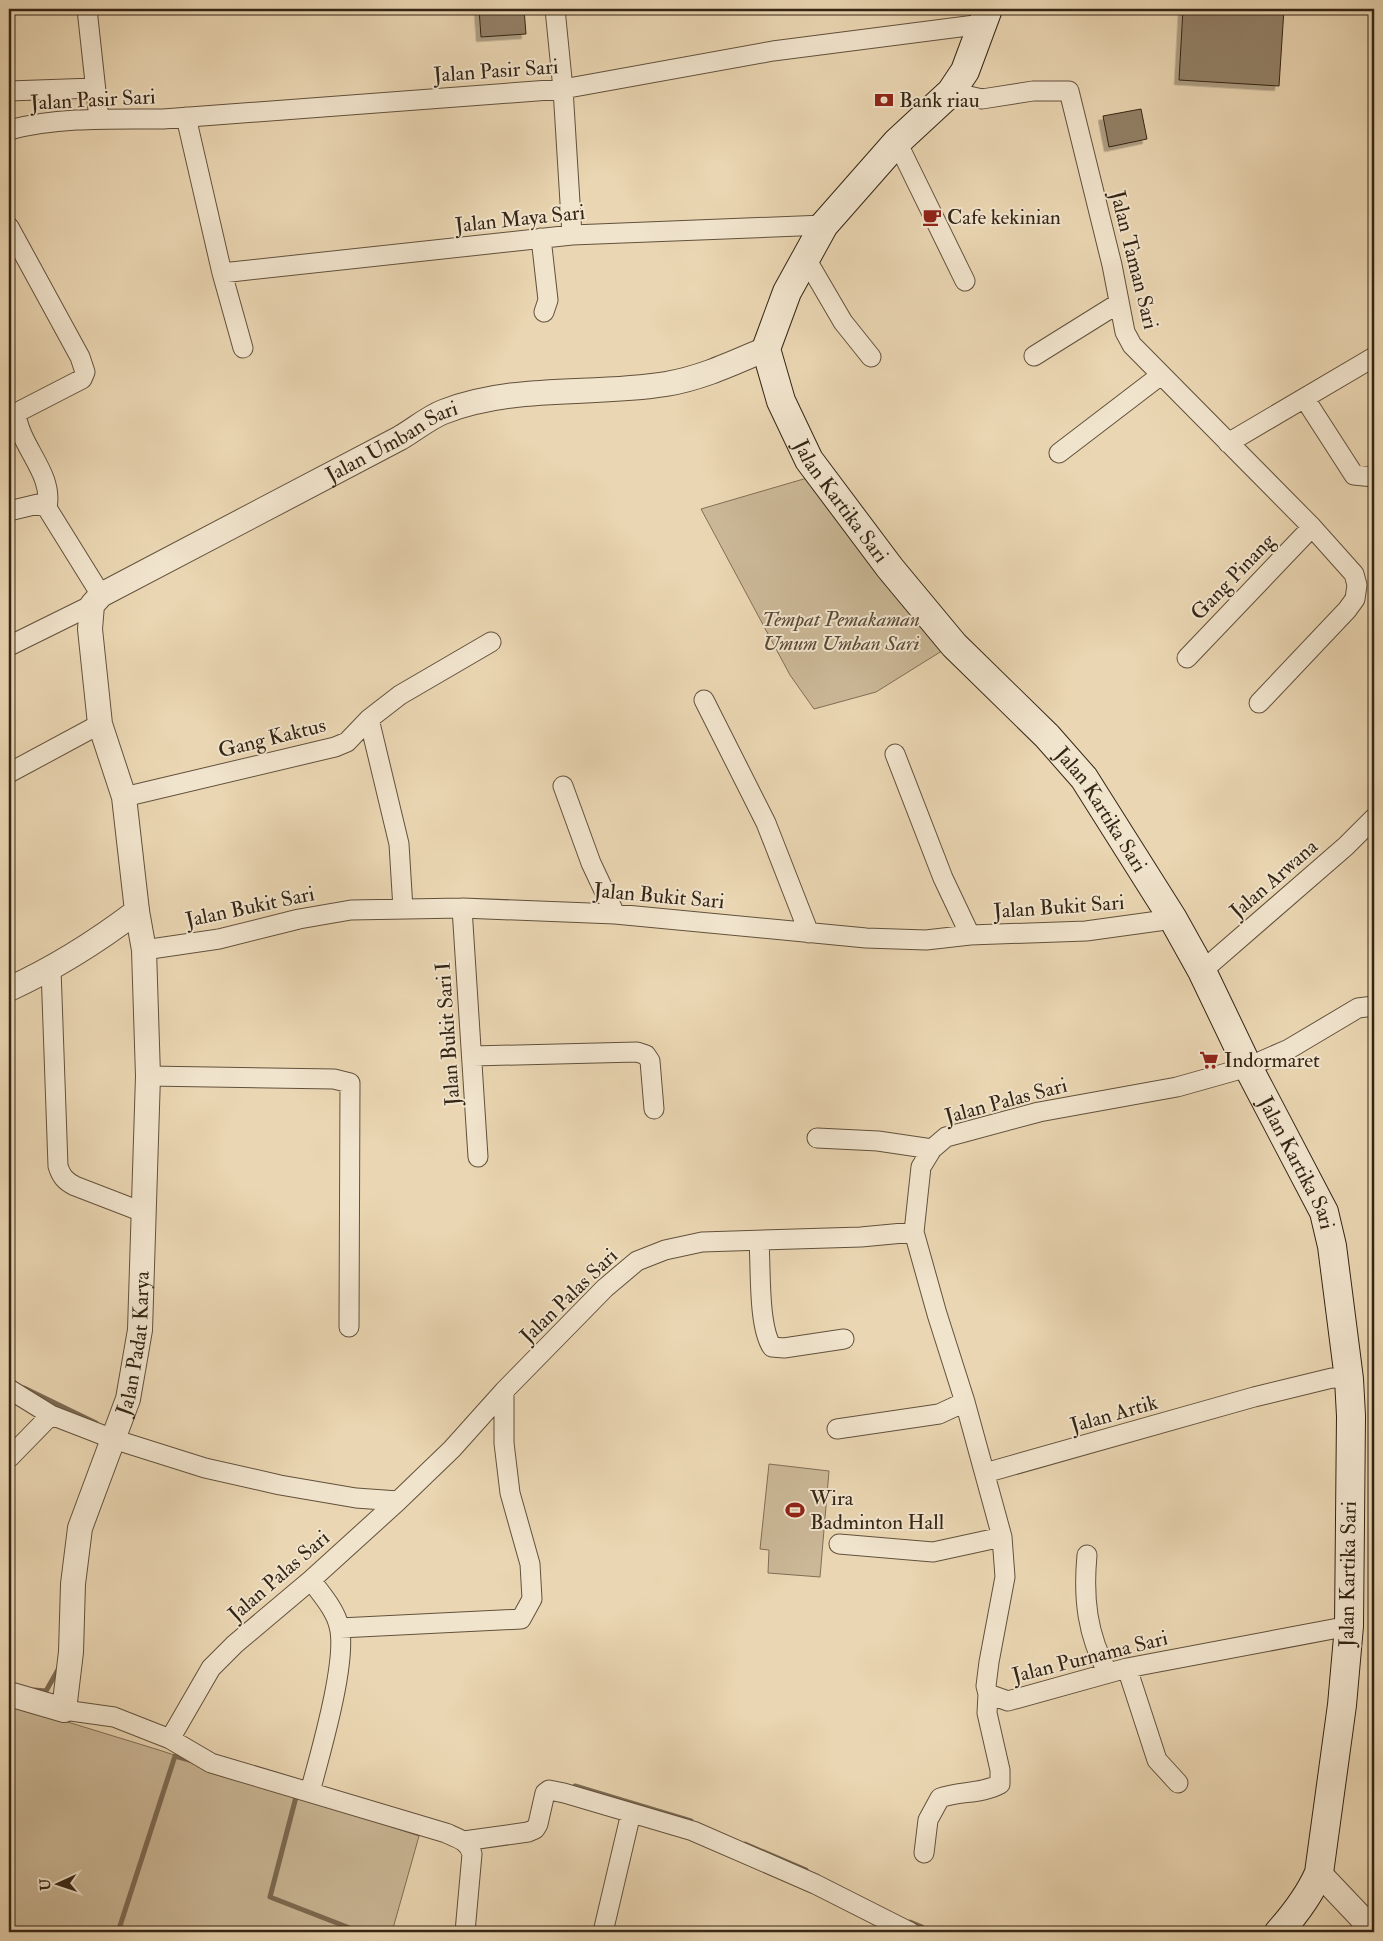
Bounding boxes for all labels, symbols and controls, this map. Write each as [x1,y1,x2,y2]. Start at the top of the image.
street label: Jalan Pasir Sari [432,53,560,89]
street label: Jalan Pasir Sari [29,83,157,117]
place label: Bank riau [899,87,980,114]
bank icon: Bank riau [873,89,895,111]
street label: Jalan Taman Sari [1104,187,1164,332]
street label: Jalan Maya Sari [453,199,587,239]
place label: Cafe kekinian [947,204,1061,231]
cafe icon: Cafe kekinian [921,206,943,228]
street label: Jalan Umban Sari [320,394,462,489]
street label: Jalan Kartika Sari [787,434,895,568]
street label: Gang Pinang [1185,527,1281,626]
park label: Tempat Pemakaman Umum Umban Sari [762,606,920,657]
street label: Gang Kaktus [215,712,329,764]
street label: Jalan Kartika Sari [1048,740,1154,877]
street label: Jalan Arwana [1224,833,1324,925]
street label: Jalan Bukit Sari [592,877,726,915]
street label: Jalan Bukit Sari [182,880,317,934]
street label: Jalan Bukit Sari [992,889,1126,925]
street label: Jalan Bukit Sari I [430,961,467,1108]
place label: Indormaret [1224,1047,1320,1074]
supermarket icon: Indormaret [1198,1049,1220,1071]
street label: Jalan Palas Sari [941,1072,1071,1131]
street label: Jalan Kartika Sari [1252,1091,1341,1232]
street label: Jalan Palas Sari [514,1242,624,1350]
street label: Jalan Padat Karya [109,1270,155,1420]
street label: Jalan Artik [1066,1389,1161,1440]
place label: Wira Badminton Hall [809,1485,945,1536]
sports icon: Wira Badminton Hall [784,1499,806,1521]
street label: Jalan Kartika Sari [1333,1500,1363,1648]
street label: Jalan Palas Sari [222,1524,336,1628]
street label: Jalan Purnama Sari [1008,1625,1171,1690]
north arrow [32,1858,82,1908]
text: U [37,1878,54,1891]

